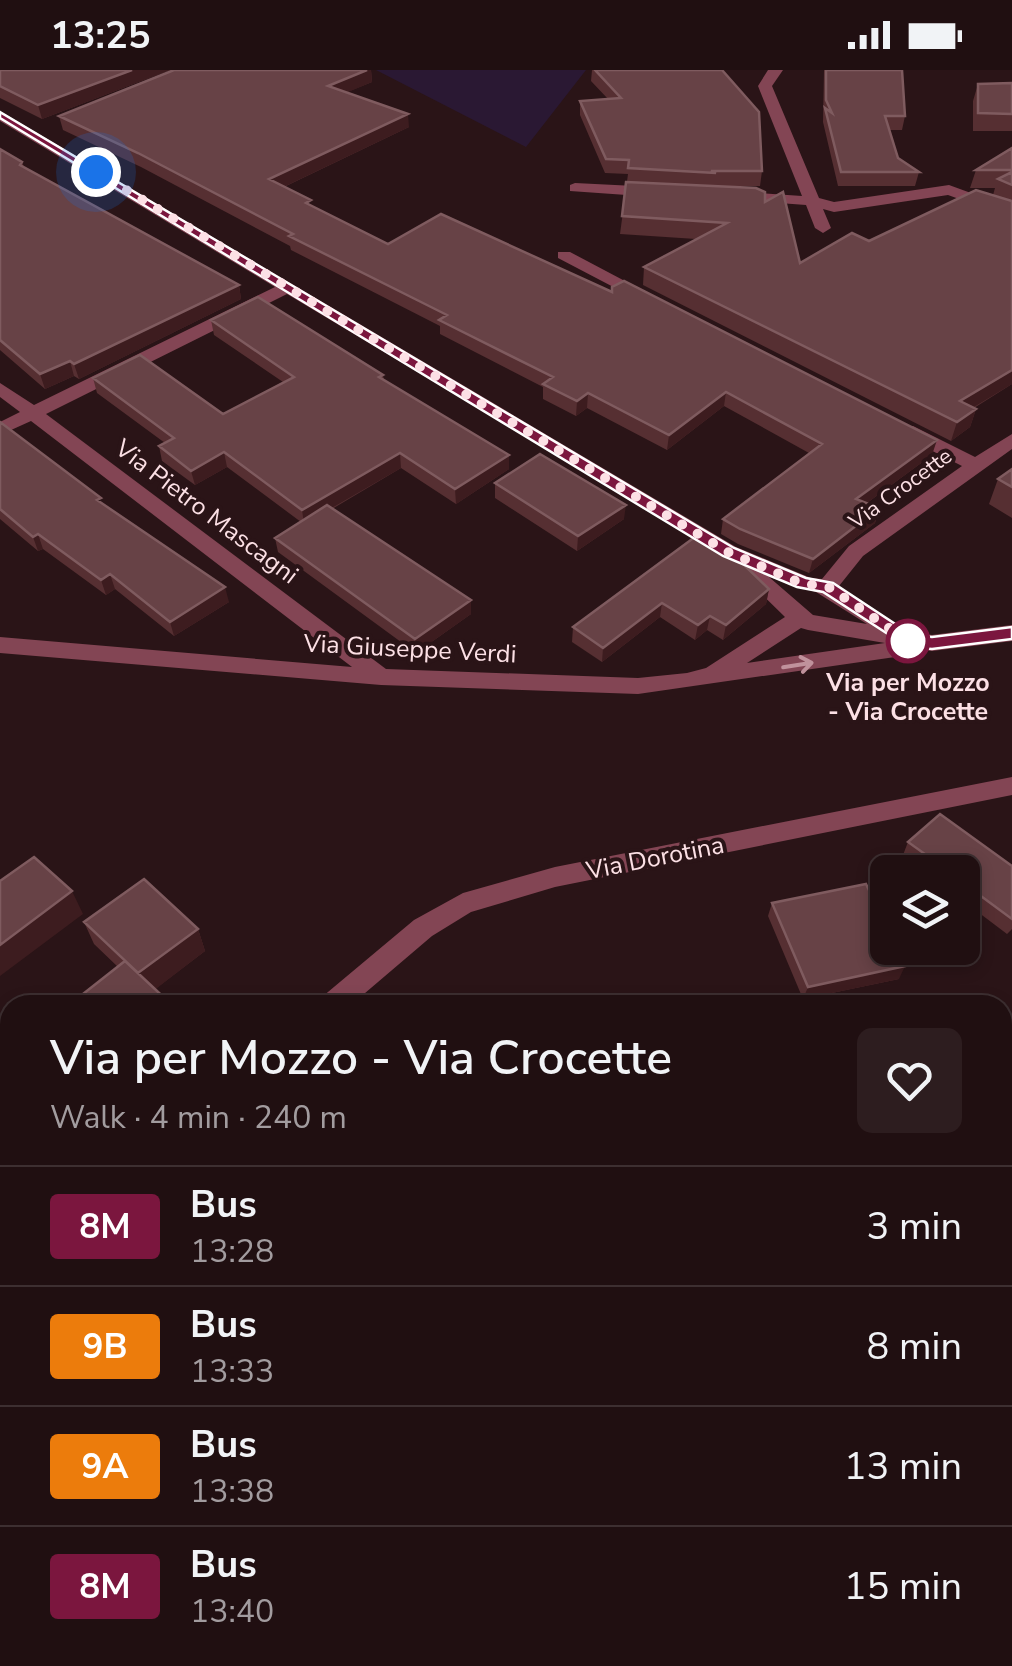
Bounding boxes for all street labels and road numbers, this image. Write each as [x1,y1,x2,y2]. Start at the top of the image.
street label: Via Pietro Mascagni [107,431,305,592]
street label: Via Crocette [842,441,958,537]
street label: Via Giuseppe Verdi [302,626,517,672]
street label: Via Dorotina [582,828,727,888]

